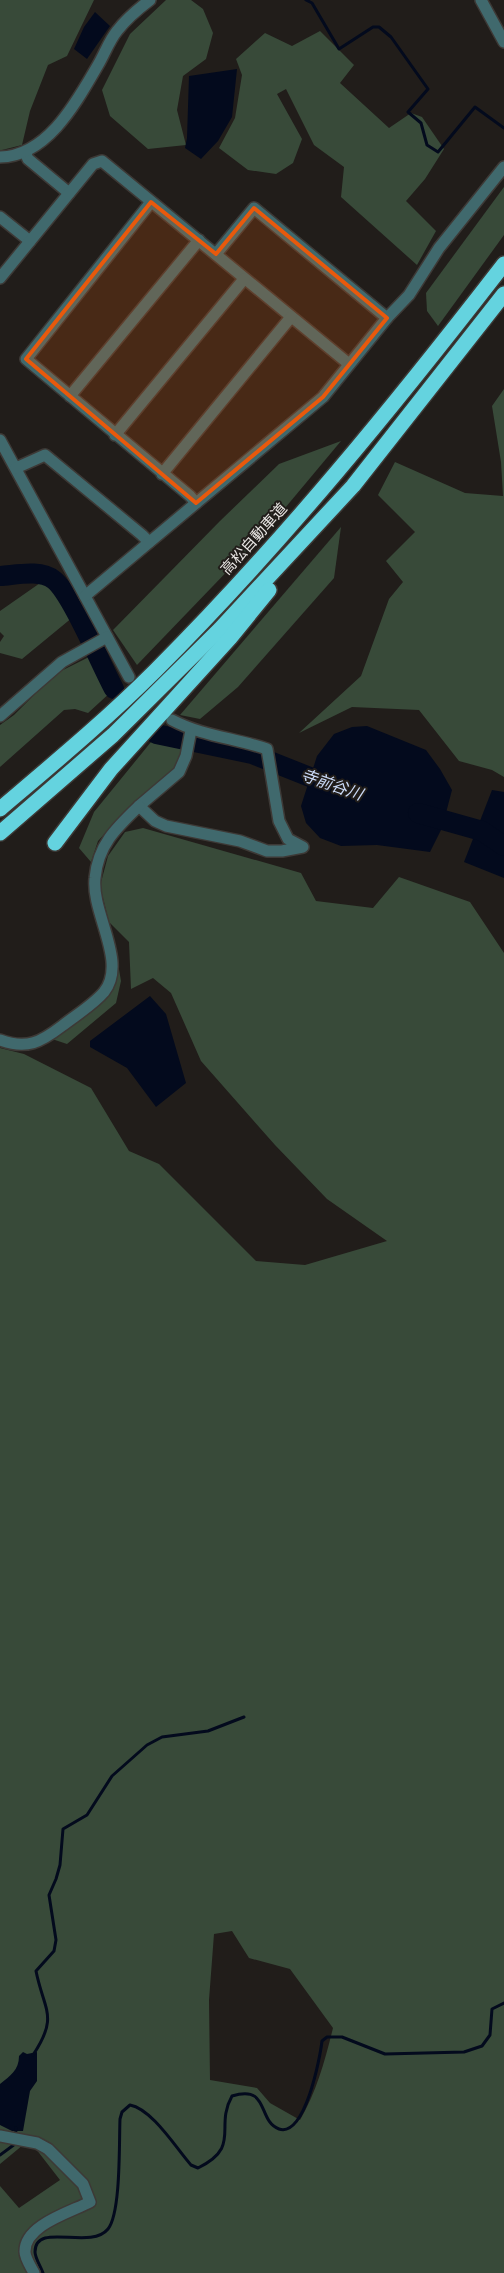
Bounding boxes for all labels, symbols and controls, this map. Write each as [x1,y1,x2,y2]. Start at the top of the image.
street label: 高松自動車道 [216,499,291,578]
water label: 寺前谷川 [298,764,367,805]

